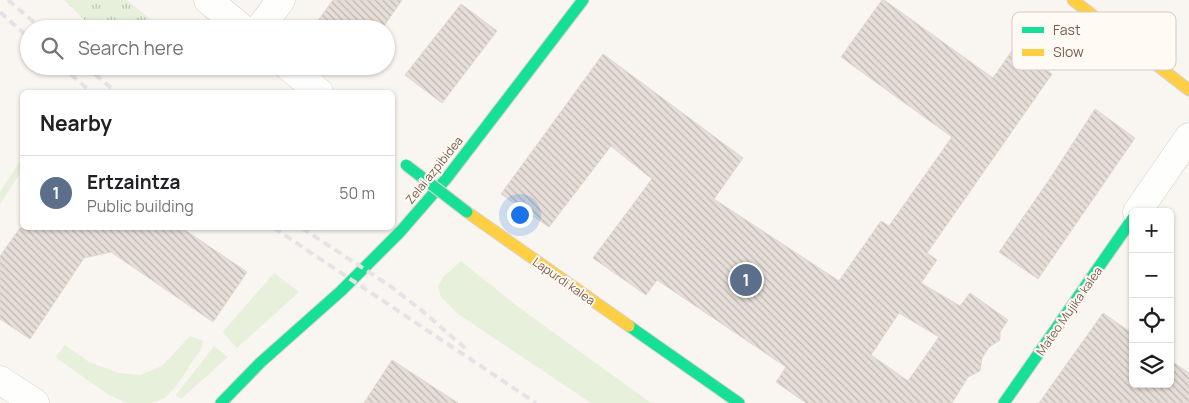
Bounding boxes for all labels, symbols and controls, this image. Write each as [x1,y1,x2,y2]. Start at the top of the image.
legend [1012,12,1176,70]
search box [20,20,395,75]
text: Fast [1053,20,1081,39]
icon: search [38,34,66,62]
text: Search here [78,35,184,61]
text: Slow [1053,42,1084,61]
text: Nearby [40,109,112,137]
street label: Zelai azpibidea [401,133,467,207]
text: Ertzaintza [87,169,180,195]
text: 1 [52,182,60,204]
text: 50 m [339,182,375,204]
text: Public building [87,195,194,217]
your location [507,202,533,228]
map controls [1129,208,1174,388]
button: + [1129,208,1174,253]
street label: Lapurdi kalea [529,253,599,309]
button: − [1129,253,1174,298]
pin: 1 [730,261,762,299]
street label: Mateo Mujika kalea [1032,263,1106,359]
button: locate [1129,298,1174,343]
button: layers [1129,343,1174,388]

